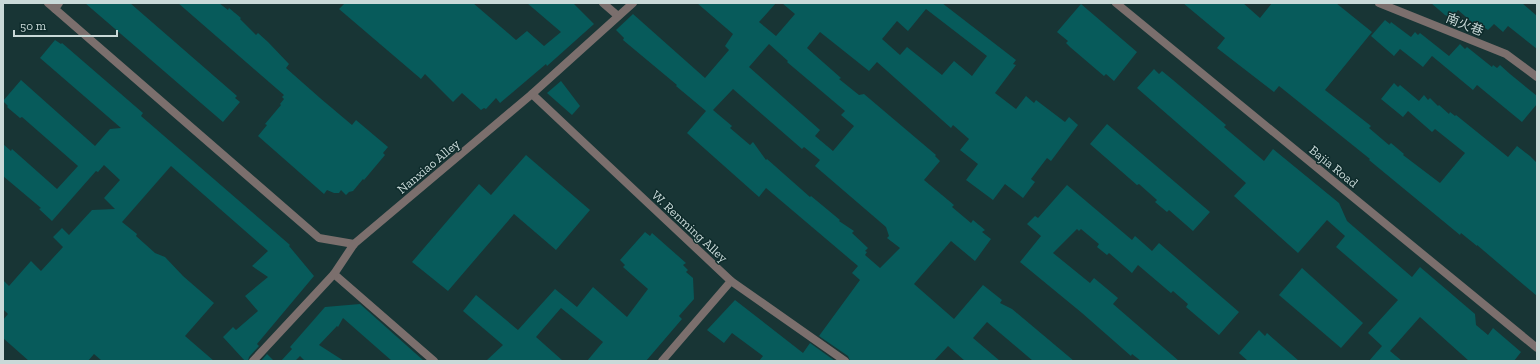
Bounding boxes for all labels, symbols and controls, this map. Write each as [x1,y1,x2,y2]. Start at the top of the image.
street label: 南火巷 [1444,10,1486,39]
scale bar [14,12,117,38]
text: 50 m [20,19,47,33]
street label: Nanxiao Alley [394,136,463,197]
street label: Bajia Road [1306,142,1361,191]
street label: W. Renming Alley [649,187,731,266]

